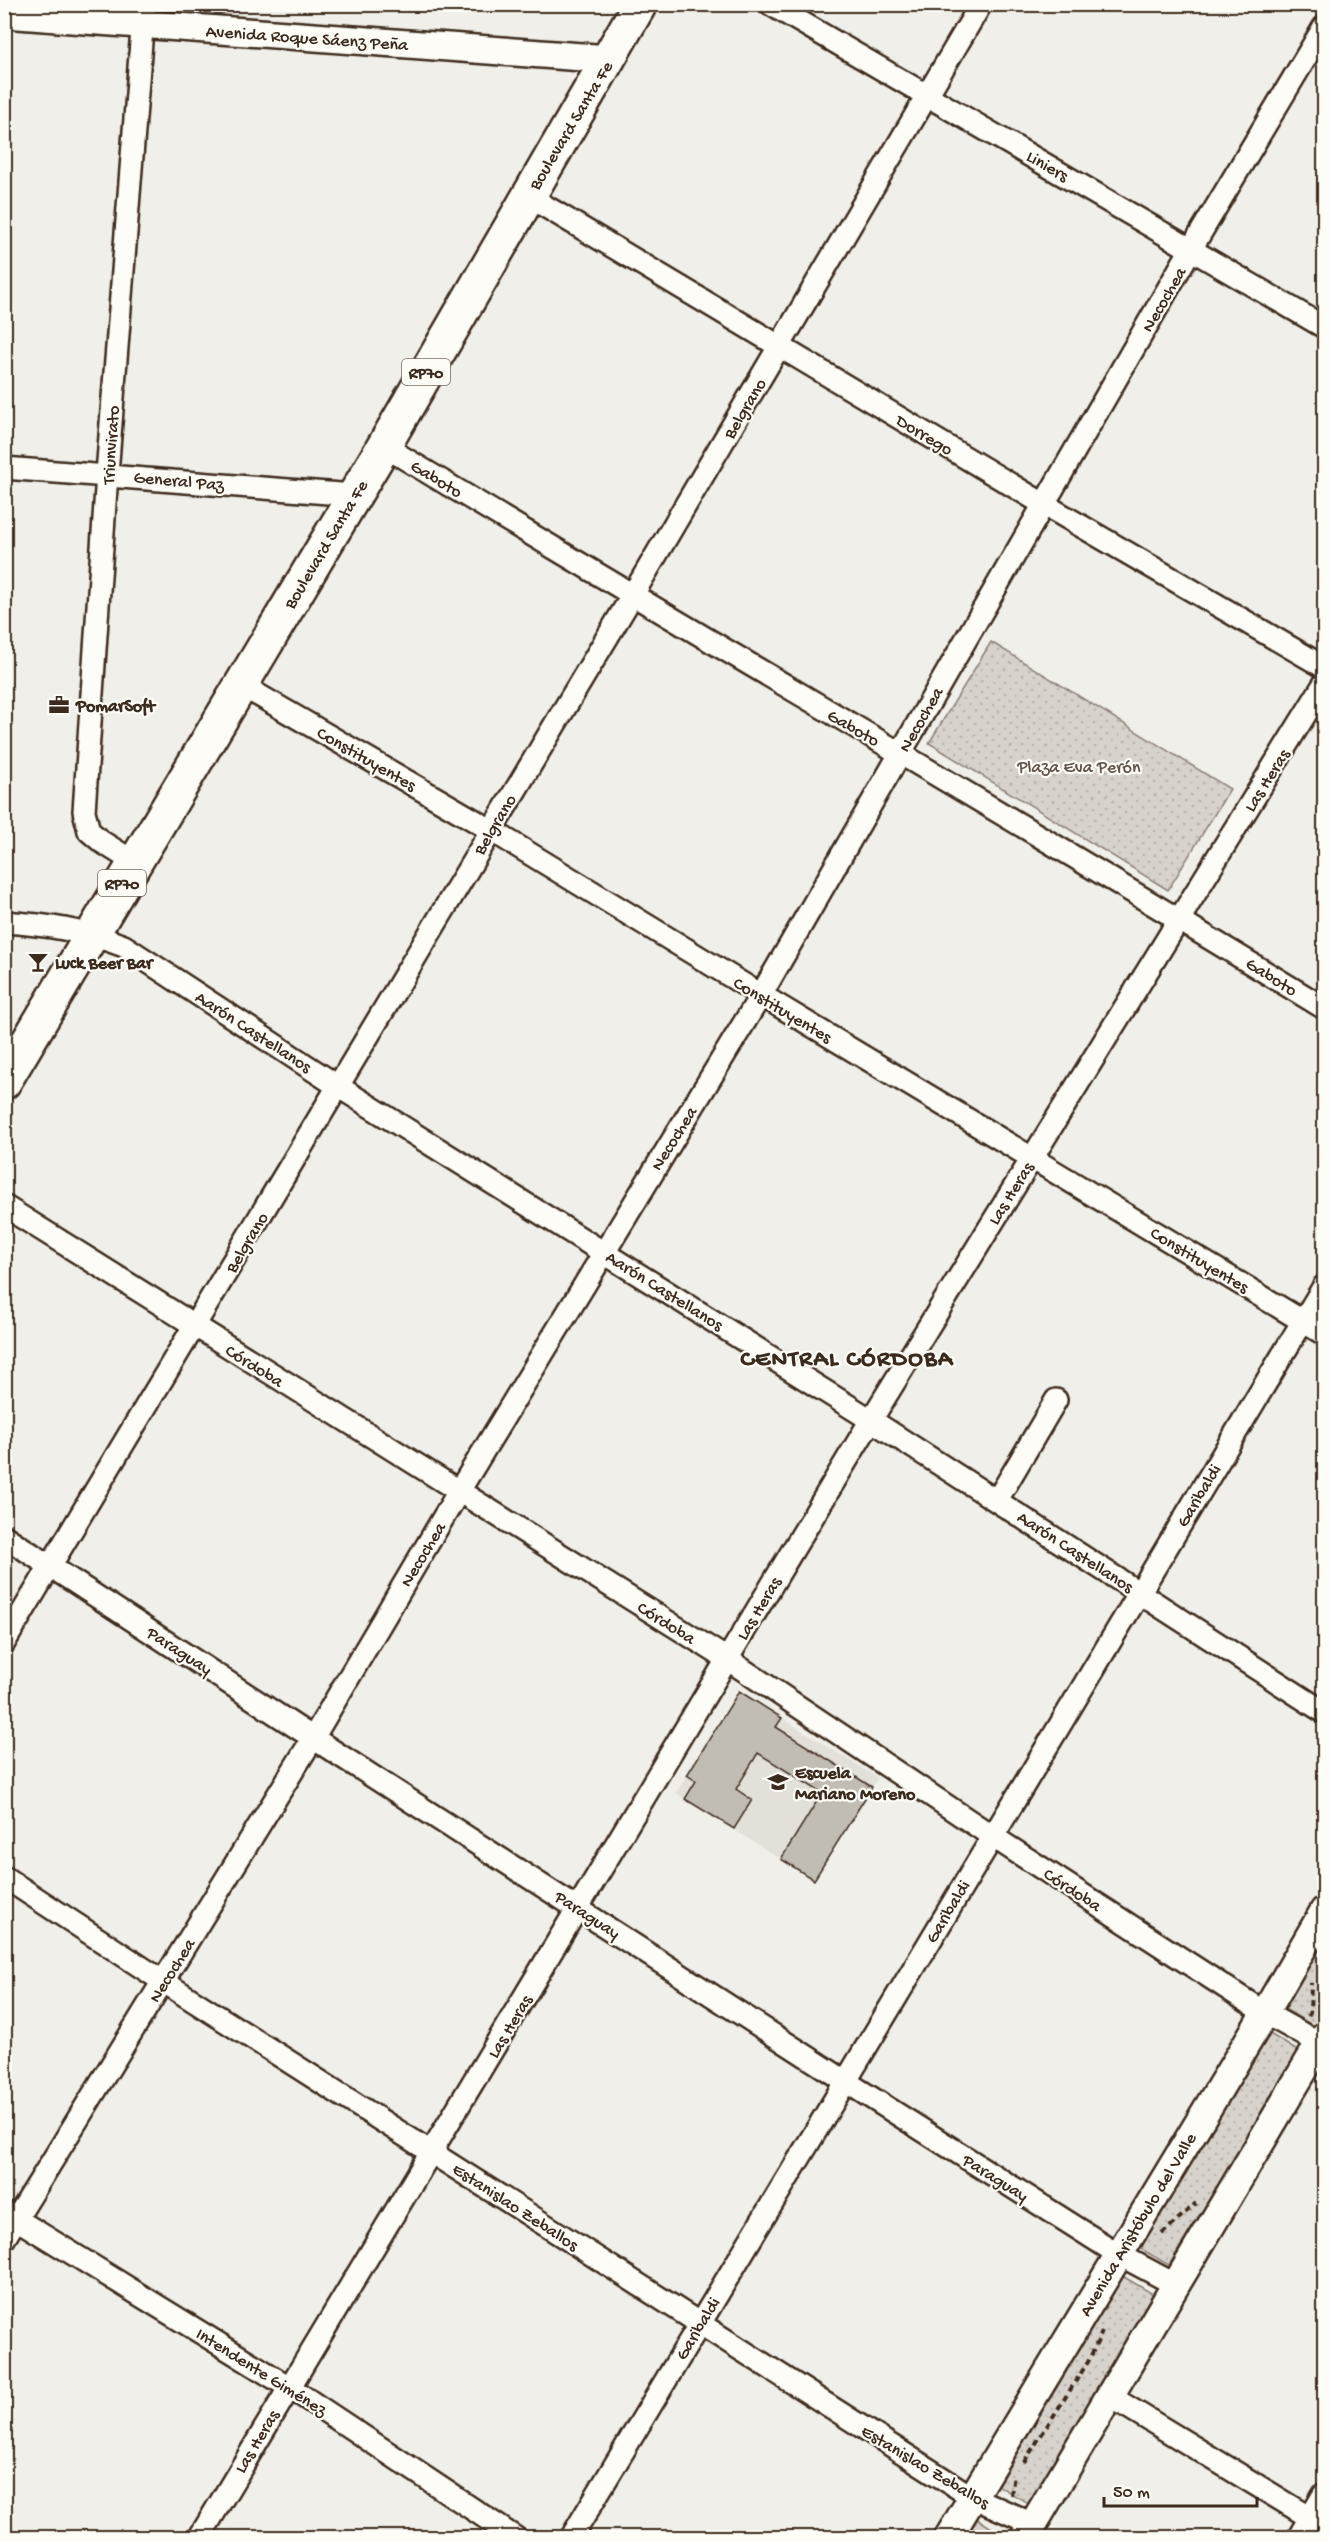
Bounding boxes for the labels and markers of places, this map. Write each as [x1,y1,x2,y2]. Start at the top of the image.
office icon: PomarSoft [47,693,71,717]
place label: PomarSoft [75,697,157,718]
bar icon: Luck Beer Bar [26,950,50,974]
place label: Luck Beer Bar [55,954,155,975]
place label: Escuela Mariano Moreno [795,1764,916,1806]
school or university icon: Escuela Mariano Moreno [766,1770,790,1794]

